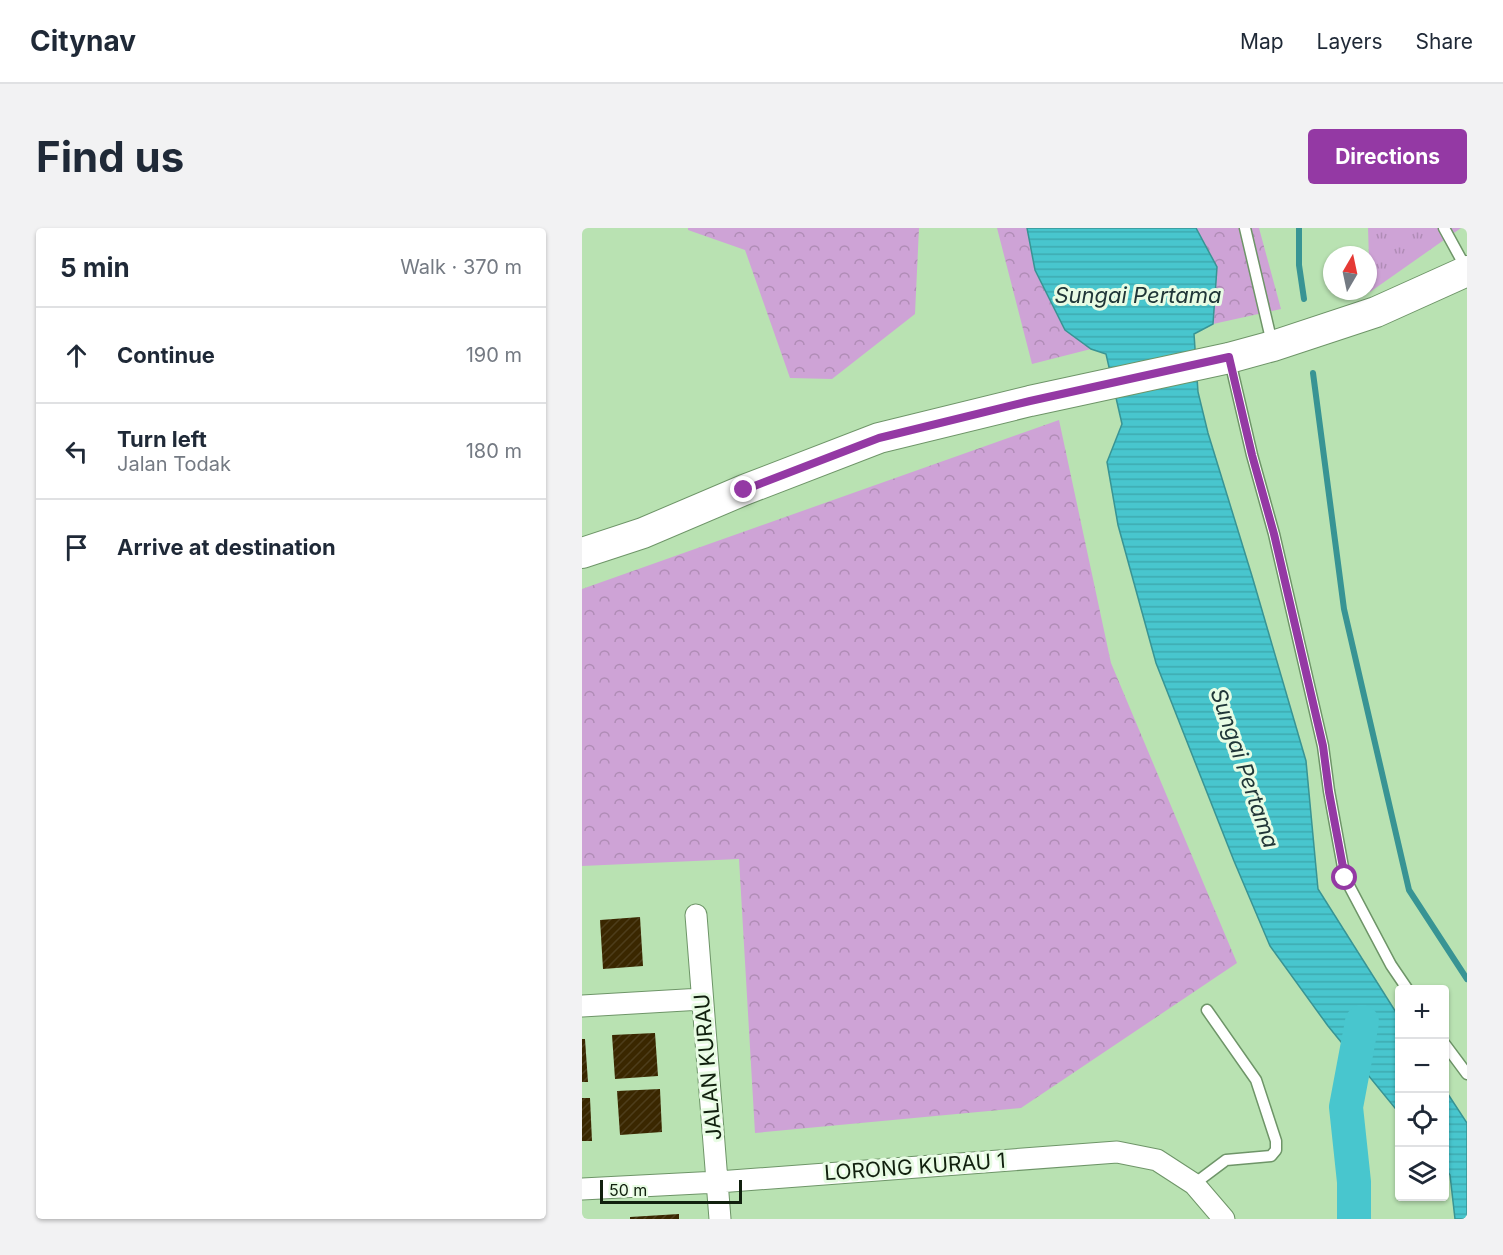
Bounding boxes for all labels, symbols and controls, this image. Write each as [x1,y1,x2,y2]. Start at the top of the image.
text: Citynav [30,24,136,58]
text: Map [1240,29,1284,54]
text: Layers [1317,29,1383,54]
text: Share [1416,29,1473,54]
button: Directions [1308,129,1467,184]
text: Find us [36,131,184,182]
north arrow [1323,246,1377,300]
text: 5 min [60,252,130,283]
text: Walk · 370 m [400,255,522,279]
water label: Sungai Pertama [1054,282,1222,308]
icon: ahead [60,339,93,372]
text: Continue [117,342,215,368]
text: 190 m [466,343,522,367]
text: Turn left [117,426,207,452]
icon: left [60,435,93,468]
text: 180 m [466,439,522,463]
text: Jalan Todak [117,452,231,476]
route end [730,476,756,502]
icon: arrive [60,531,93,564]
text: Arrive at destination [117,534,336,560]
water label: Sungai Pertama [1205,685,1285,851]
route start [1331,864,1357,890]
map controls [1395,985,1449,1201]
button: + [1395,985,1449,1039]
street label: JALAN KURAU [689,993,726,1141]
button: − [1395,1039,1449,1093]
button: locate [1395,1093,1449,1147]
button: layers [1395,1147,1449,1201]
street label: LORONG KURAU 1 [823,1148,1006,1185]
scale bar [600,1177,742,1204]
text: 50 m [609,1180,647,1200]

